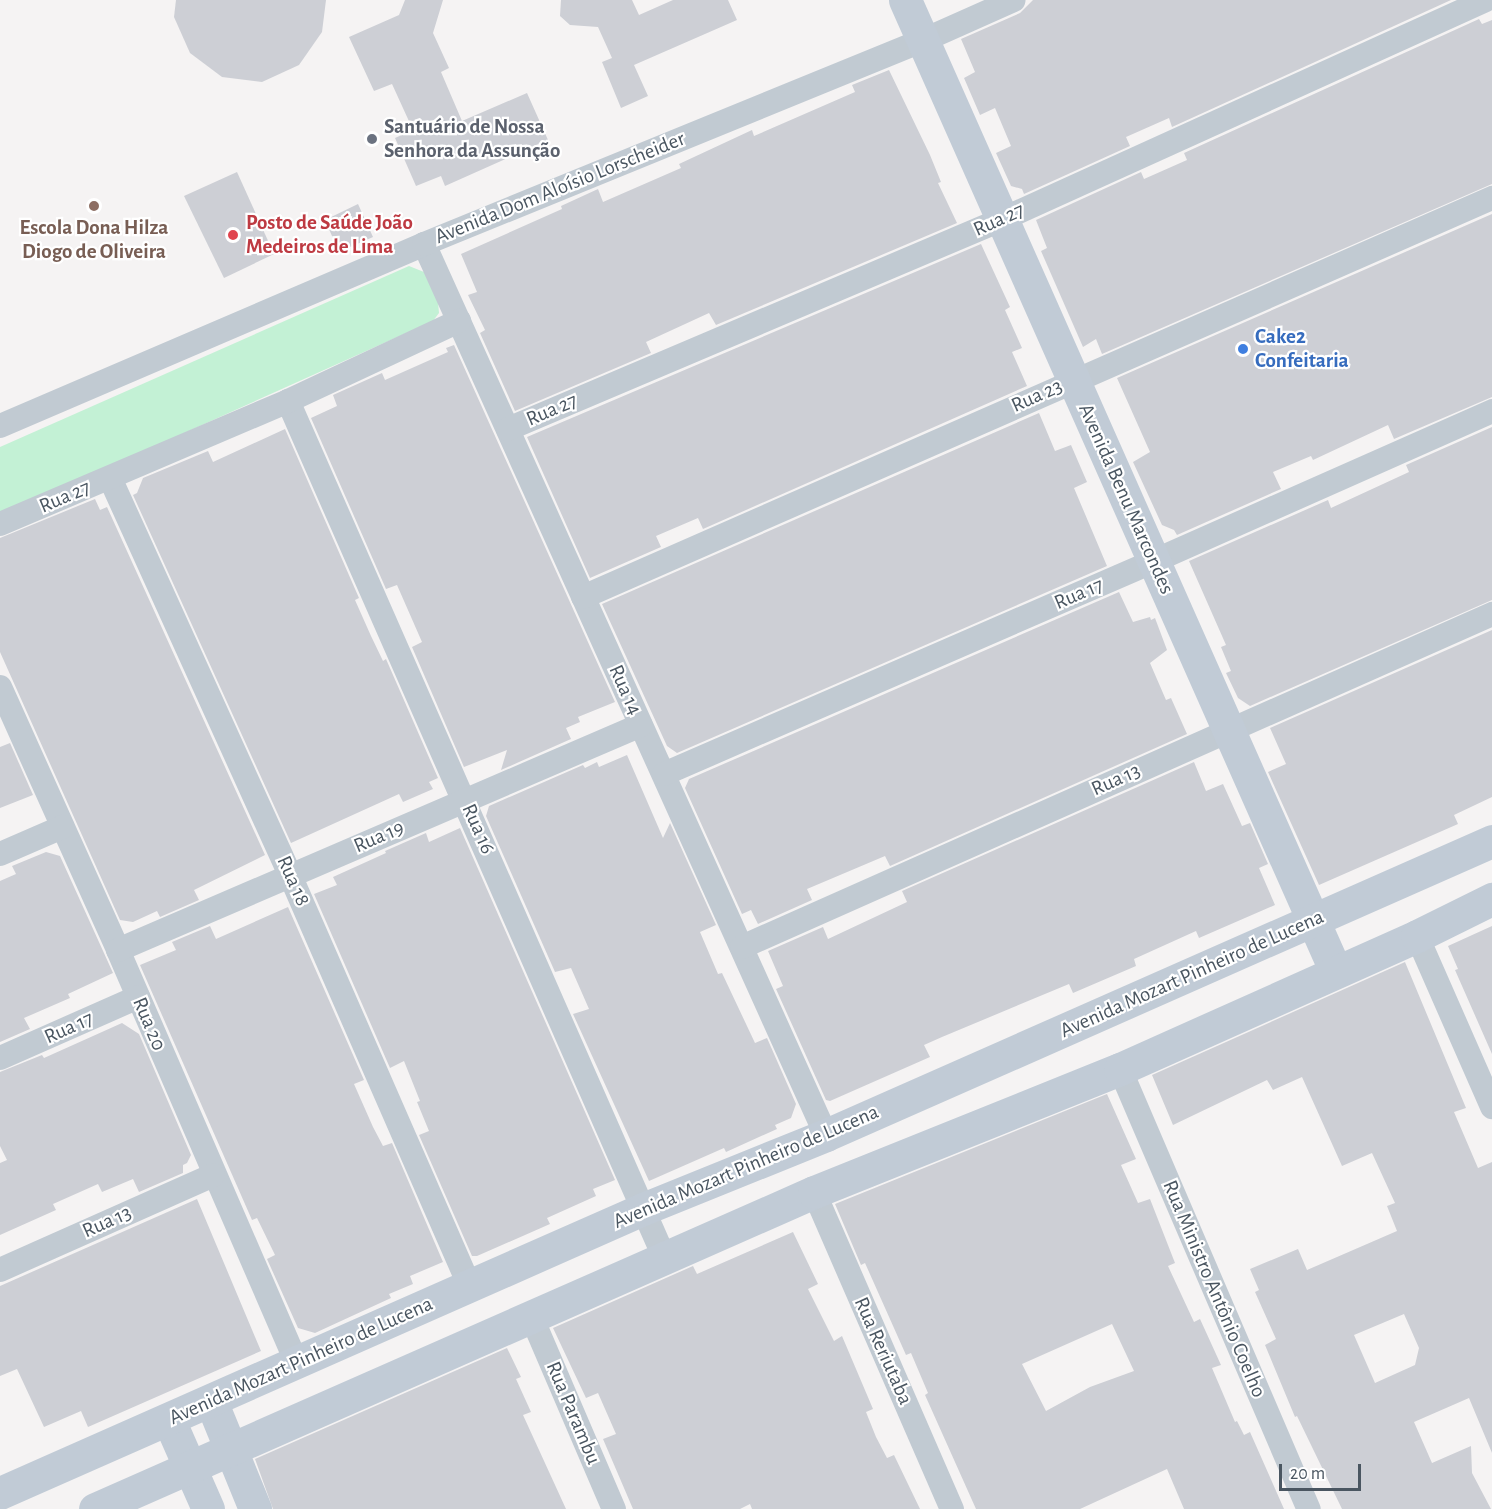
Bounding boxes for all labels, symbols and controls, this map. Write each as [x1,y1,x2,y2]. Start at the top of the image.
place label: Santuário de Nossa Senhora da Assunção [384,114,560,164]
street label: Avenida Dom Aloísio Lorscheider [431,126,689,250]
marker: Santuário de Nossa Senhora da Assunção [365,132,379,146]
street label: Rua 27 [969,198,1029,242]
marker: Escola Dona Hilza Diogo de Oliveira [87,199,101,213]
place label: Posto de Saúde João Medeiros de Lima [246,210,413,260]
place label: Escola Dona Hilza Diogo de Oliveira [20,215,168,265]
marker: Posto de Saúde João Medeiros de Lima [224,226,242,244]
place label: Cake2 Confeitaria [1255,324,1349,374]
marker: Cake2 Confeitaria [1236,342,1250,356]
street label: Rua 23 [1008,374,1066,418]
street label: Rua 27 [522,388,582,432]
street label: Avenida Benu Marcondes [1073,400,1179,598]
street label: Rua 27 [35,475,95,519]
street label: Rua 17 [1051,572,1107,616]
street label: Rua 14 [603,661,647,719]
street label: Rua 13 [1088,758,1144,802]
street label: Rua 16 [456,800,500,858]
street label: Rua 19 [350,815,408,859]
street label: Rua 18 [271,852,315,910]
street label: Avenida Mozart Pinheiro de Lucena [1056,904,1328,1044]
street label: Rua 20 [127,993,171,1055]
street label: Rua 17 [41,1006,97,1050]
street label: Avenida Mozart Pinheiro de Lucena [609,1100,883,1234]
street label: Rua Ministro Antônio Coelho [1157,1177,1271,1401]
street label: Rua 13 [79,1200,135,1244]
street label: Avenida Mozart Pinheiro de Lucena [165,1291,437,1431]
street label: Rua Reriutaba [848,1293,918,1409]
street label: Rua Parambu [540,1358,606,1468]
scale bar [1282,1452,1364,1490]
text: 20 m [1290,1465,1325,1483]

